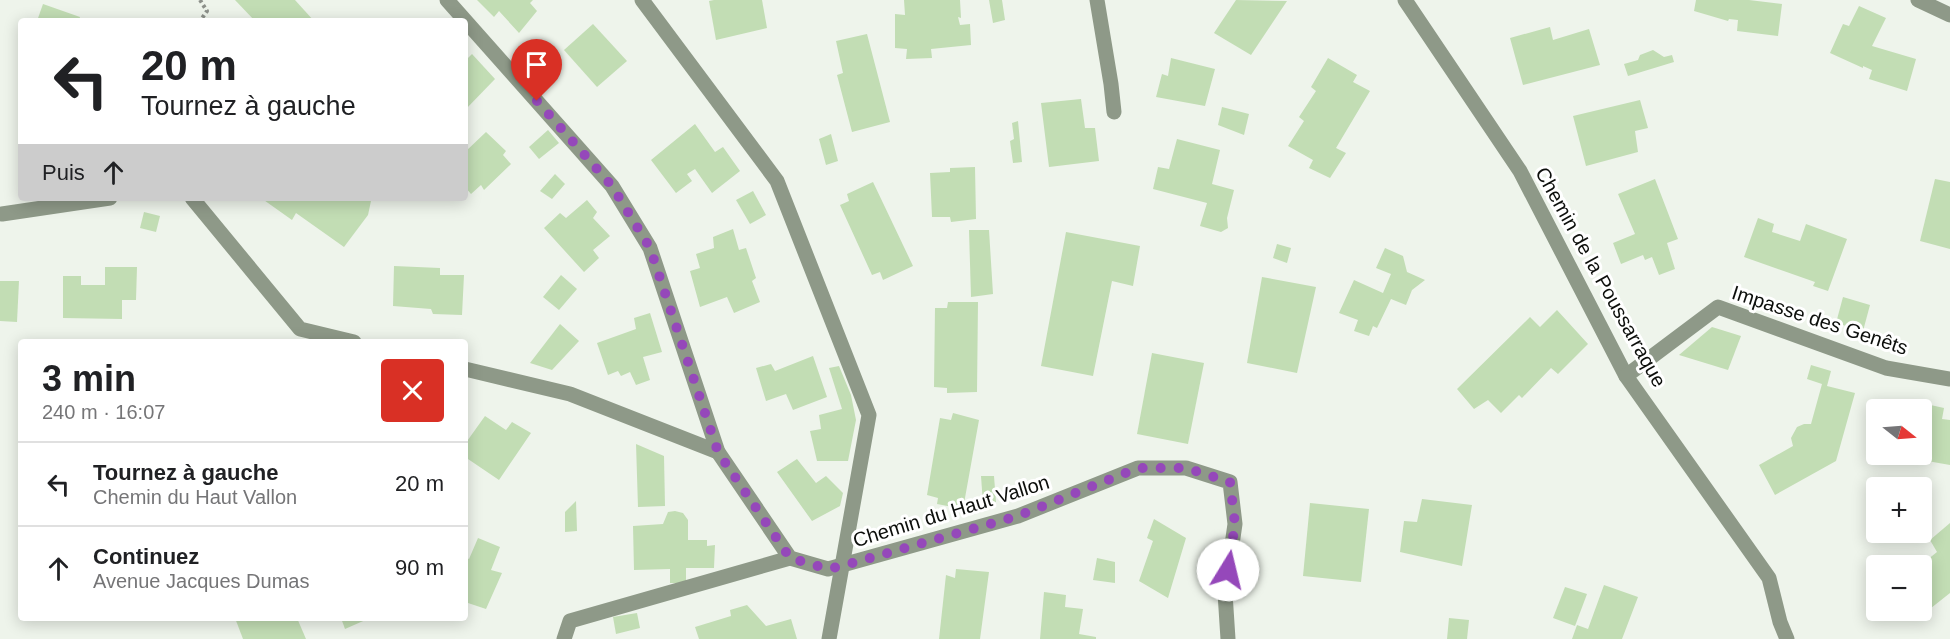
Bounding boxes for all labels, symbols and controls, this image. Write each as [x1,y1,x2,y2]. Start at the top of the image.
pin [511,39,562,101]
icon: left [42,42,120,120]
text: 20 m [141,42,237,89]
icon: arrive [520,48,553,81]
text: Tournez à gauche [141,91,356,121]
icon: ahead [97,156,130,189]
text: Puis [42,160,85,185]
street label: Chemin de la Poussarraque [1531,163,1671,391]
street label: Impasse des Genêts [1729,281,1911,359]
text: 3 min [42,358,136,399]
button: close [381,359,444,422]
north arrow [1866,399,1932,465]
map controls [1866,399,1932,621]
text: 240 m · 16:07 [42,401,165,423]
text: Tournez à gauche [93,460,278,485]
icon: left [42,468,75,501]
text: 20 m [395,471,444,496]
street label: Chemin du Haut Vallon [850,471,1052,551]
button: + [1866,477,1932,543]
text: Chemin du Haut Vallon [93,486,297,508]
position arrow [1196,538,1260,602]
text: Continuez [93,544,199,569]
icon: ahead [42,552,75,585]
text: 90 m [395,555,444,580]
button: − [1866,555,1932,621]
text: Avenue Jacques Dumas [93,570,309,592]

